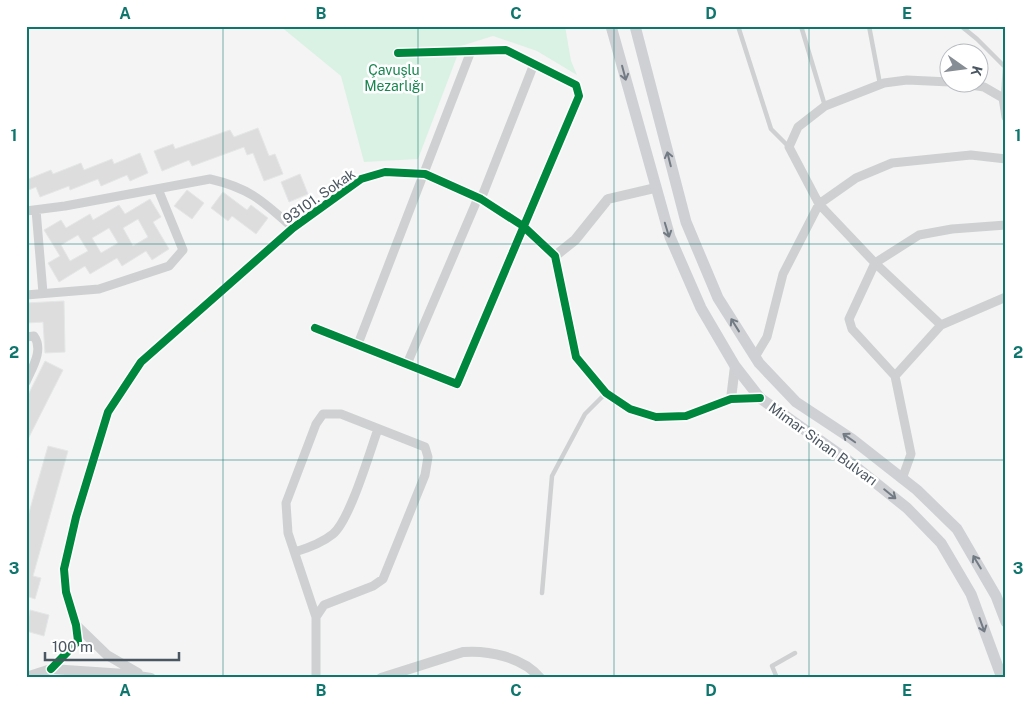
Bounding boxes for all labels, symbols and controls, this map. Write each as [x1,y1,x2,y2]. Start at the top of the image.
text: A [119,4,131,23]
text: B [316,4,327,23]
text: C [510,4,522,23]
text: D [705,4,717,23]
text: E [902,4,912,23]
north arrow [940,42,990,92]
park label: Çavuşlu Mezarlığı [364,62,424,94]
text: K [968,64,986,78]
one-way arrow [619,65,629,81]
text: 1 [11,126,17,145]
text: 1 [1015,126,1021,145]
one-way arrow [664,151,674,167]
street label: 93101. Sokak [280,165,358,227]
one-way arrow [663,221,673,237]
one-way arrow [730,319,740,333]
text: 2 [9,343,19,362]
text: 2 [1013,343,1023,362]
street label: Mimar Sinan Bulvarı [766,399,880,489]
one-way arrow [842,433,856,443]
one-way arrow [883,489,896,500]
one-way arrow [971,556,981,570]
text: 3 [9,559,19,578]
text: 3 [1013,559,1023,578]
one-way arrow [978,616,987,632]
scale bar [45,629,179,661]
text: 100 m [52,638,93,655]
text: A [119,681,131,700]
text: B [316,681,327,700]
text: C [510,681,522,700]
text: D [705,681,717,700]
text: E [902,681,912,700]

